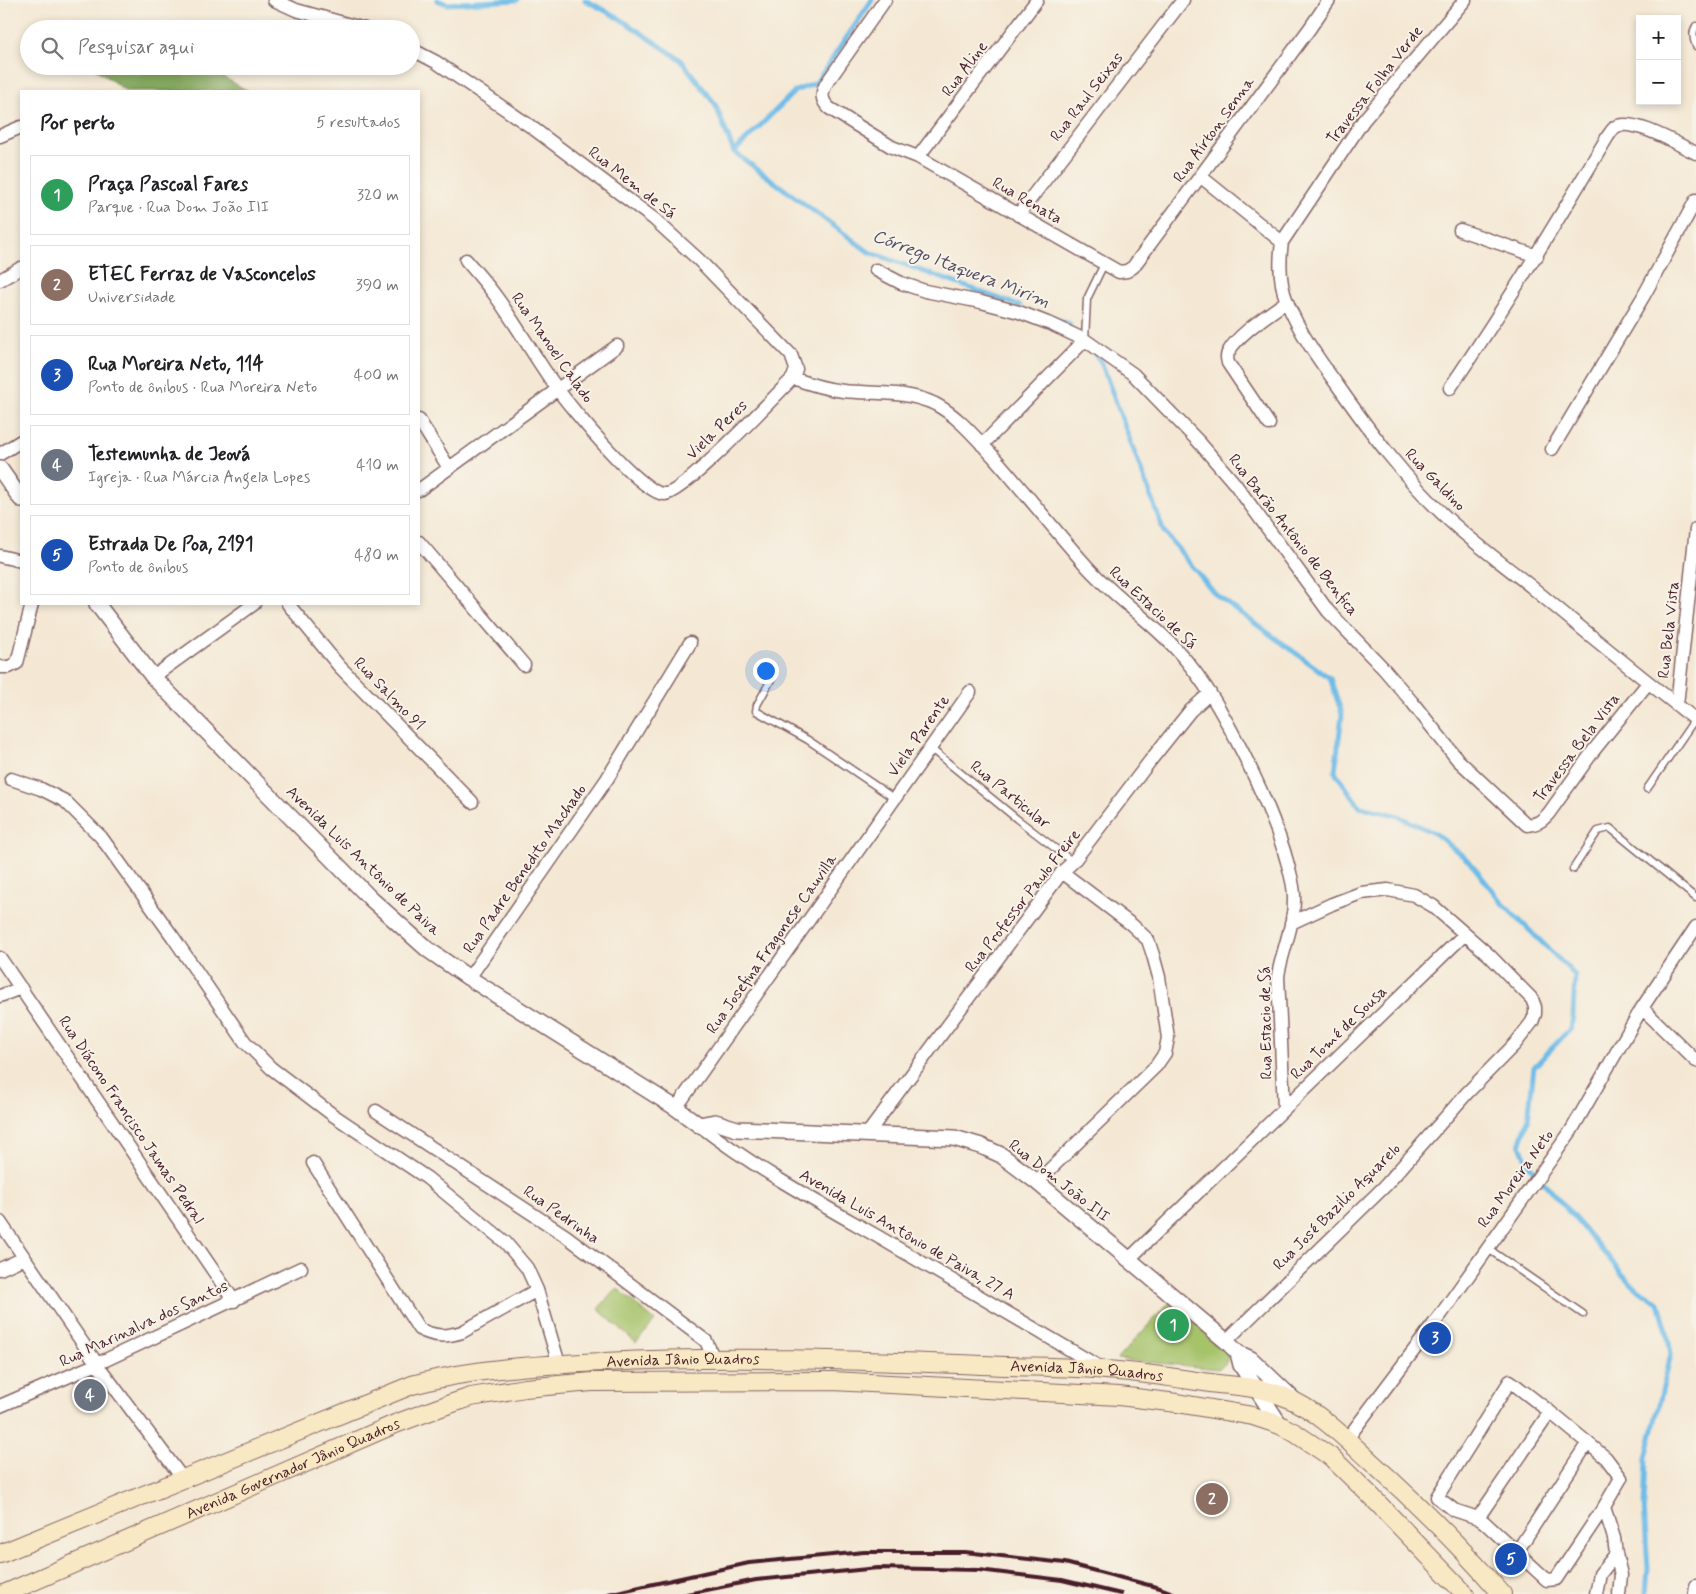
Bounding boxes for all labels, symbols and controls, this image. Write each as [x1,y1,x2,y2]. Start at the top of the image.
map controls [1636,15,1681,105]
button: + [1636,15,1681,60]
search box [20,20,420,75]
street label: Travessa Folha Verde [1322,21,1428,149]
icon: search [38,34,66,62]
text: Pesquisar aqui [78,35,194,60]
street label: Rua Aline [937,37,993,101]
street label: Rua Raul Seixas [1046,48,1128,146]
button: − [1636,60,1681,105]
street label: Rua Aírton Senna [1169,73,1260,187]
text: Por perto [40,109,115,137]
text: 5 resultados [316,112,400,133]
street label: Rua Mem de Sá [583,142,681,224]
text: Praça Pascoal Fares [88,172,248,197]
street label: Rua Renata [988,173,1066,229]
text: 1 [53,185,61,206]
text: 320 m [357,185,399,206]
text: Parque · Rua Dom João III [88,197,269,218]
water label: Córrego Itaquera Mirim [868,224,1053,316]
text: ETEC Ferraz de Vasconcelos [88,262,316,287]
text: 2 [53,275,61,296]
text: 390 m [356,275,399,296]
text: Universidade [88,287,176,308]
street label: Rua Manoel Calado [506,289,598,407]
text: Rua Moreira Neto, 114 [88,352,264,377]
text: 3 [53,365,61,386]
text: 400 m [354,365,399,386]
text: Ponto de ônibus · Rua Moreira Neto [88,377,317,398]
street label: Viela Peres [682,395,752,465]
text: Testemunha de Jeová [88,442,250,467]
street label: Rua Galdino [1400,444,1470,516]
street label: Rua Barão Antônio de Benfica [1223,450,1363,620]
text: 4 [52,455,62,476]
text: 410 m [356,455,399,476]
text: Igreja · Rua Márcia Angela Lopes [88,467,310,488]
text: Estrada De Poa, 2191 [88,532,254,557]
text: 5 [52,545,62,566]
text: 480 m [354,545,399,566]
text: Ponto de ônibus [88,557,188,578]
street label: Rua Estacio de Sá [1104,562,1202,654]
street label: Rua Bela Vista [1653,580,1685,680]
street label: Rua Salmo 91 [349,653,429,735]
your location [753,658,779,684]
street label: Travessa Bela Vista [1529,689,1625,807]
street label: Viela Parente [883,691,955,781]
street label: Rua Particular [965,756,1055,834]
street label: Rua Padre Benedito Machado [458,780,592,958]
street label: Avenida Luis Antônio de Paiva [281,782,445,941]
street label: Rua Professor Paulo Freire [960,825,1086,977]
street label: Rua Josefina Fragonese Cauvilla [702,850,843,1038]
street label: Rua Estacio de Sá [1255,966,1277,1080]
street label: Rua Tomé de Sousa [1286,981,1392,1085]
street label: Rua Diácono Francisco Jamas Pedral [53,1012,209,1228]
street label: Rua Moreira Neto [1473,1126,1559,1232]
street label: Rua Dom João III [1004,1135,1114,1227]
street label: Rua José Bazilio Aquarelo [1269,1139,1405,1275]
street label: Avenida Luis Antônio de Paiva, 27 A [795,1165,1019,1305]
street label: Rua Pedrinha [519,1181,603,1249]
street label: Rua Marinalva dos Santos [56,1276,232,1372]
pin: 1 [1157,1306,1189,1344]
pin: 3 [1419,1319,1451,1357]
street label: Avenida Jânio Quadros [606,1348,760,1372]
street label: Avenida Jânio Quadros [1010,1356,1164,1387]
pin: 4 [74,1376,106,1414]
street label: Avenida Governador Jânio Quadros [183,1413,403,1524]
pin: 2 [1196,1480,1228,1518]
pin: 5 [1495,1540,1527,1578]

